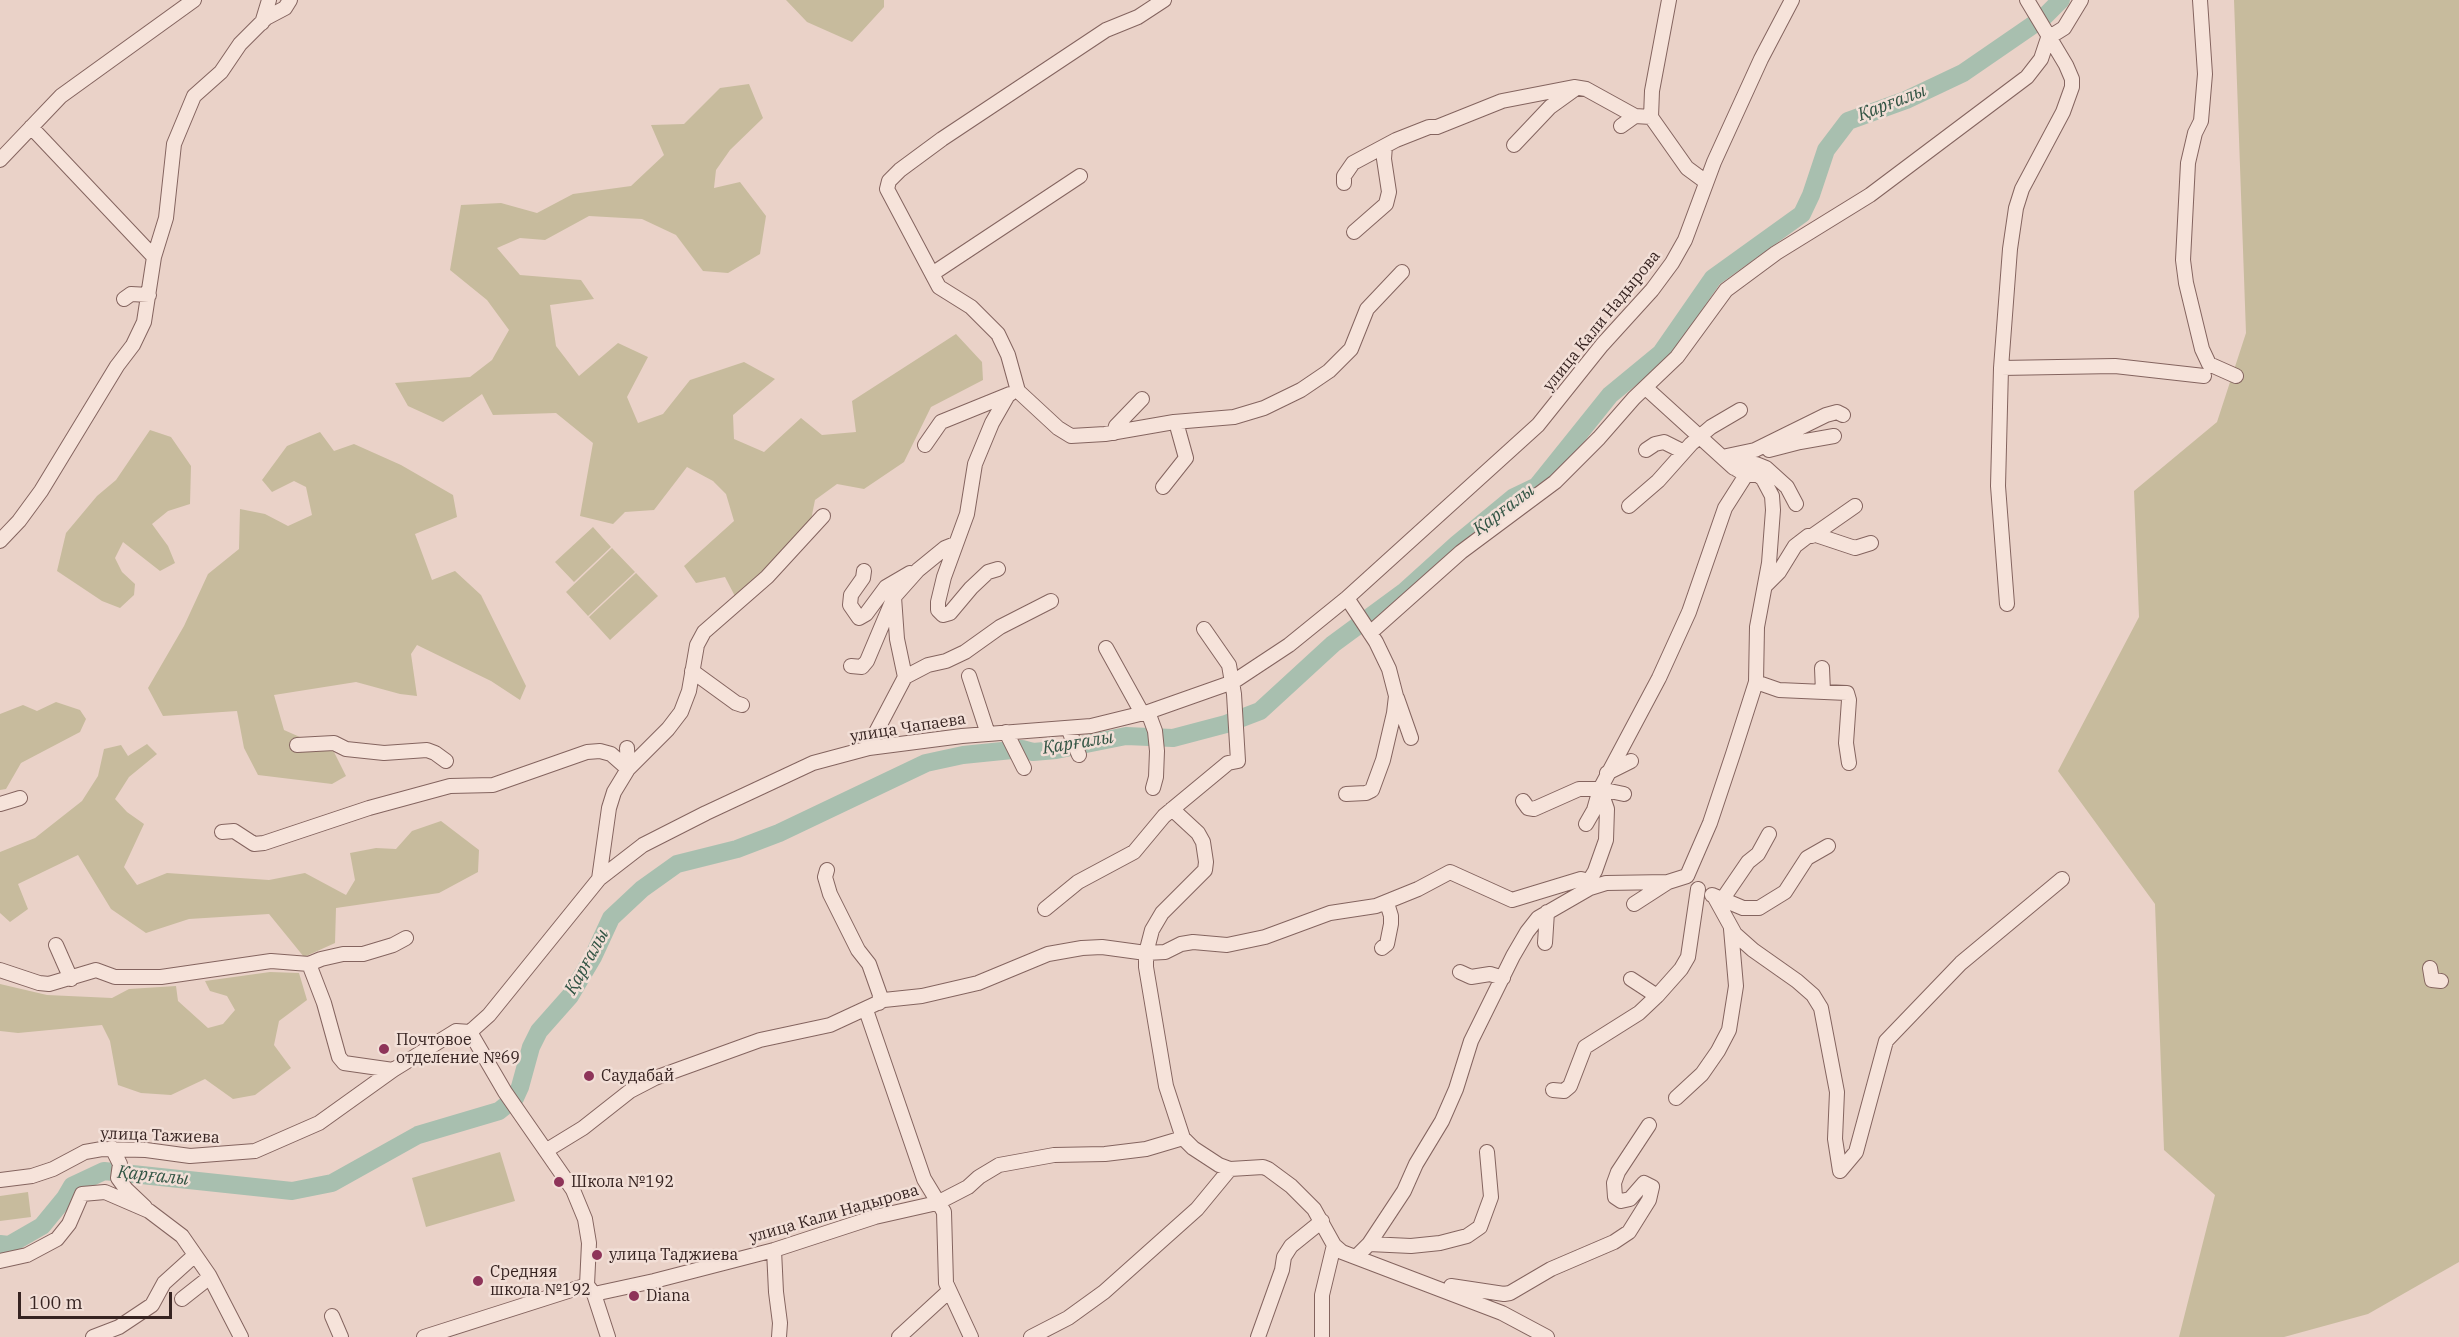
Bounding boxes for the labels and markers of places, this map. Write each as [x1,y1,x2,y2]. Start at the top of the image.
place label: Почтовое отделение №69 [396,1030,520,1068]
marker: Почтовое отделение №69 [377,1042,391,1056]
place label: Саудабай [601,1066,674,1086]
marker: Саудабай [582,1069,596,1083]
place label: Школа №192 [571,1172,674,1192]
marker: Школа №192 [552,1175,566,1189]
place label: улица Таджиева [609,1245,738,1265]
marker: улица Таджиева [590,1248,604,1262]
place label: Средняя школа №192 [490,1262,591,1300]
marker: Средняя школа №192 [471,1274,485,1288]
place label: Diana [646,1286,690,1306]
marker: Diana [627,1289,641,1303]

